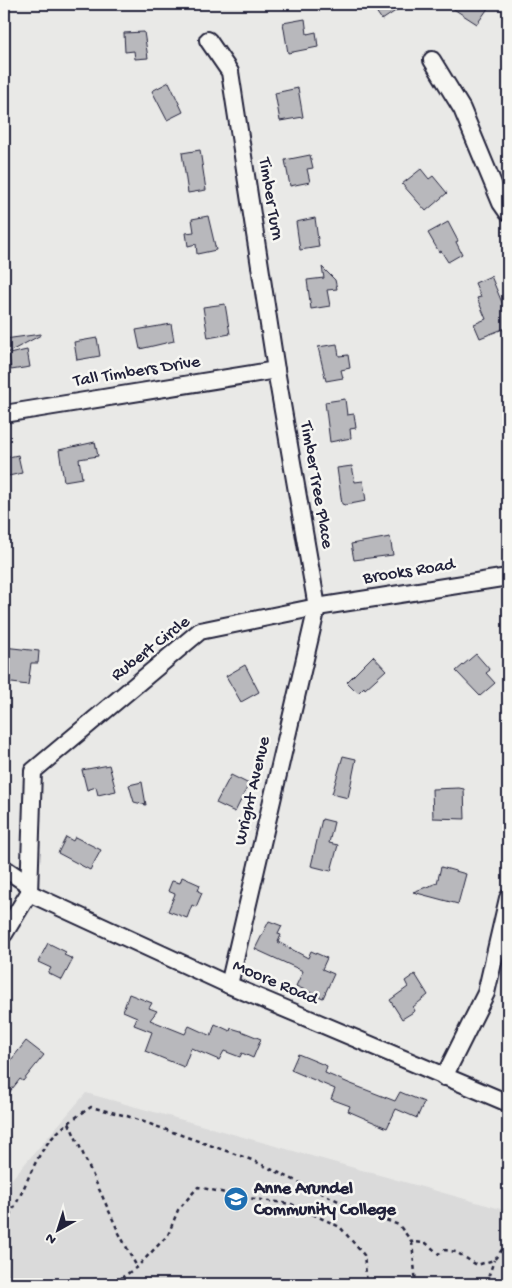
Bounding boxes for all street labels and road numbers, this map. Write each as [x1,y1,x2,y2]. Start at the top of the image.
street label: Timber Turn [253,155,287,242]
street label: Tall Timbers Drive [71,352,203,393]
street label: Timber Tree Place [294,419,338,551]
street label: Brooks Road [361,554,458,590]
street label: Rubert Circle [107,611,195,686]
street label: Wright Avenue [230,734,276,848]
street label: Moore Road [229,956,322,1011]

